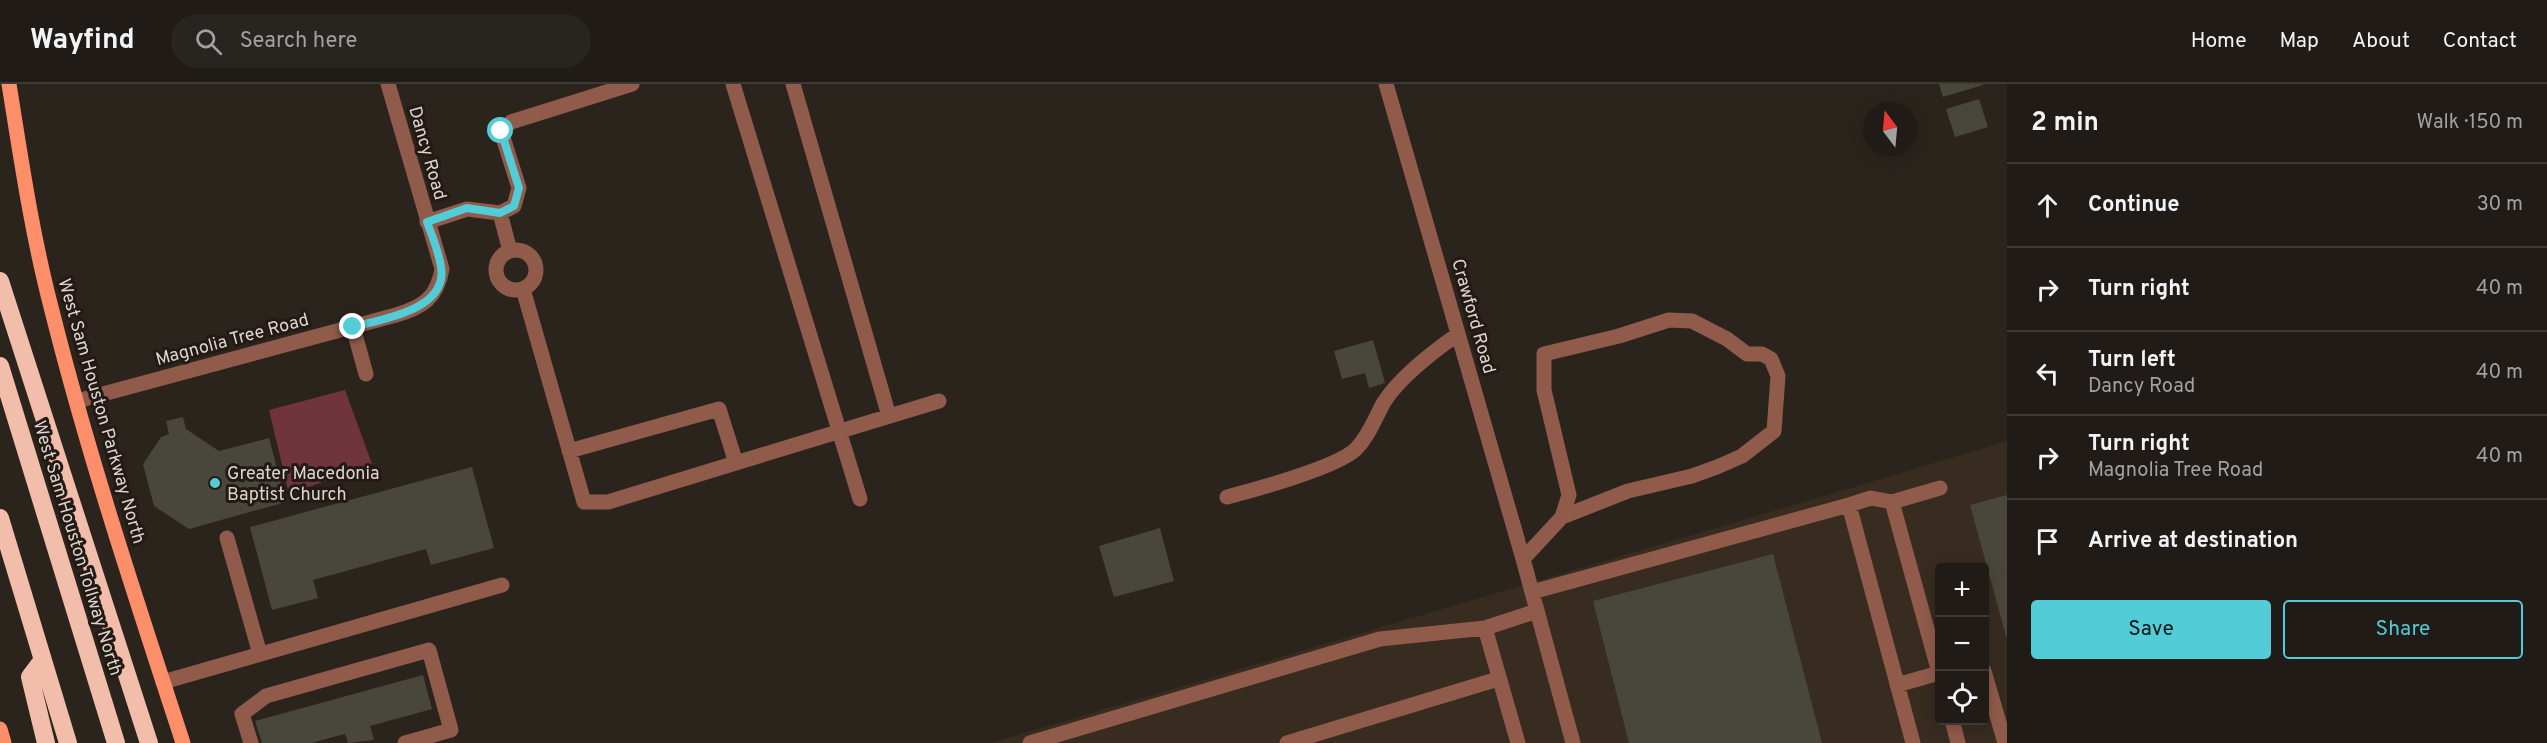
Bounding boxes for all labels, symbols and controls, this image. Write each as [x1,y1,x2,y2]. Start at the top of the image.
search box [171,14,591,68]
text: Wayfind [30,23,135,59]
icon: search [192,25,225,58]
text: Search here [240,28,357,55]
text: Home [2191,28,2247,55]
text: Map [2280,28,2319,55]
text: About [2352,28,2410,55]
text: Contact [2443,28,2517,55]
north arrow [1863,102,1917,156]
street label: Dancy Road [402,104,451,203]
text: 2 min [2031,107,2099,140]
text: Walk · 150 m [2417,110,2523,136]
route start [487,117,513,143]
icon: ahead [2031,189,2064,222]
text: Continue [2088,192,2179,219]
text: 30 m [2477,192,2523,218]
street label: Crawford Road [1445,256,1500,377]
icon: right [2031,273,2064,306]
street label: West Sam Houston Parkway North [52,276,149,547]
text: Turn right [2088,276,2190,303]
text: 40 m [2476,276,2523,302]
street label: Magnolia Tree Road [153,309,312,372]
route end [339,313,365,339]
text: Turn left [2088,347,2176,374]
icon: left [2031,357,2064,390]
text: 40 m [2476,360,2523,386]
text: Dancy Road [2088,374,2195,400]
street label: West Sam Houston Tollway North [27,418,126,679]
text: Turn right [2088,431,2190,458]
icon: right [2031,441,2064,474]
text: 40 m [2476,444,2523,470]
text: Magnolia Tree Road [2088,458,2263,484]
place label: Greater Macedonia Baptist Church [227,463,380,507]
marker: Greater Macedonia Baptist Church [208,476,222,490]
icon: arrive [2031,525,2064,558]
text: Arrive at destination [2088,528,2298,555]
map controls [1935,563,1989,725]
button: + [1935,563,1989,617]
button: Save [2031,600,2271,659]
button: Share [2283,600,2523,659]
button: − [1935,617,1989,671]
button: locate [1935,671,1989,725]

